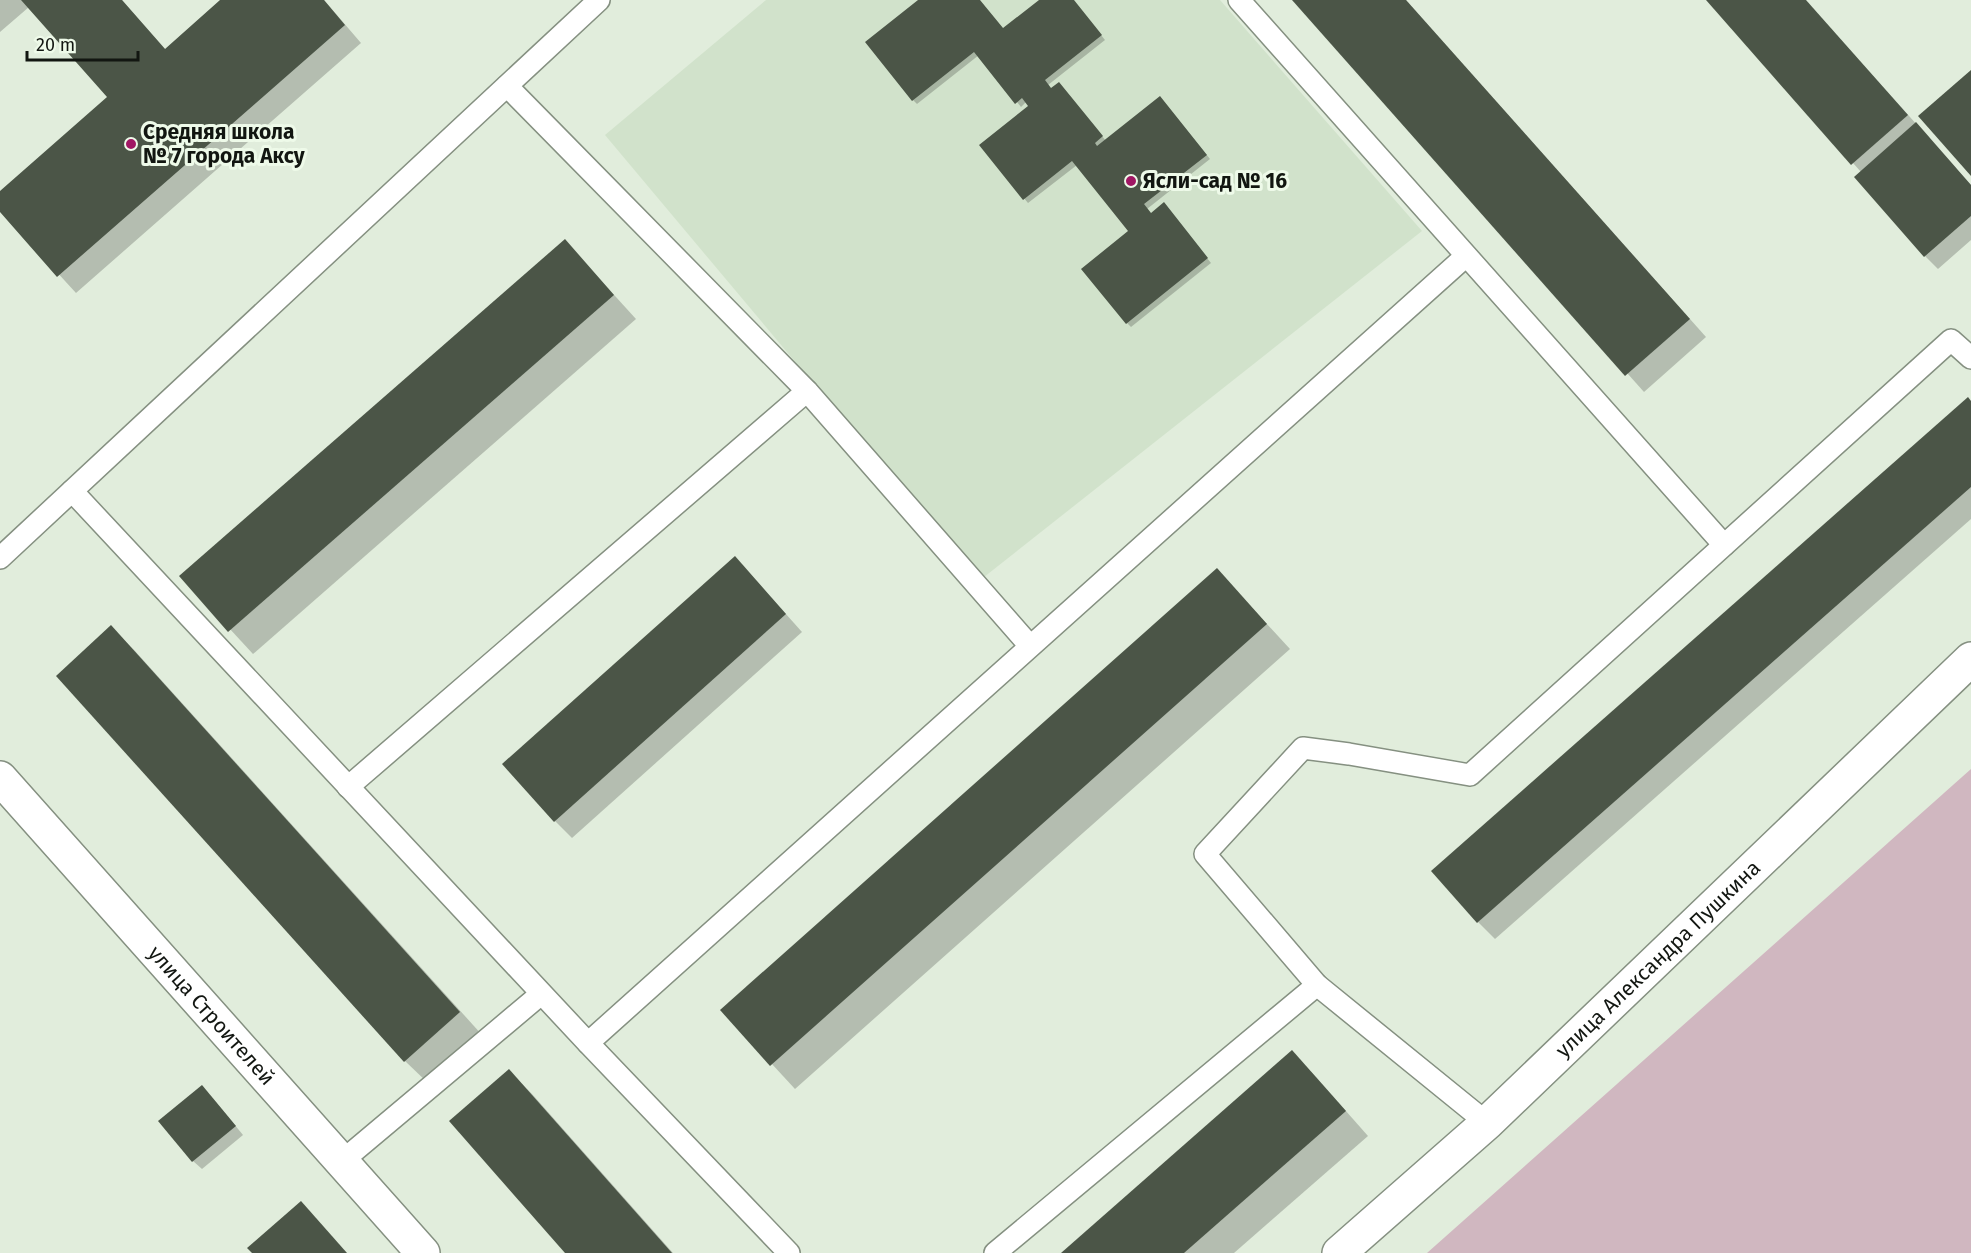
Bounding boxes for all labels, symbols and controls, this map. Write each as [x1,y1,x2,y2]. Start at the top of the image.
scale bar [27,24,138,62]
text: 20 m [36,34,75,56]
place label: Средняя школа № 7 города Аксу [143,119,305,169]
marker: Средняя школа № 7 города Аксу [124,137,138,151]
place label: Ясли-сад № 16 [1143,168,1287,194]
marker: Ясли-сад № 16 [1124,174,1138,188]
street label: улица Александра Пушкина [1550,855,1766,1063]
street label: улица Строителей [143,940,280,1091]

